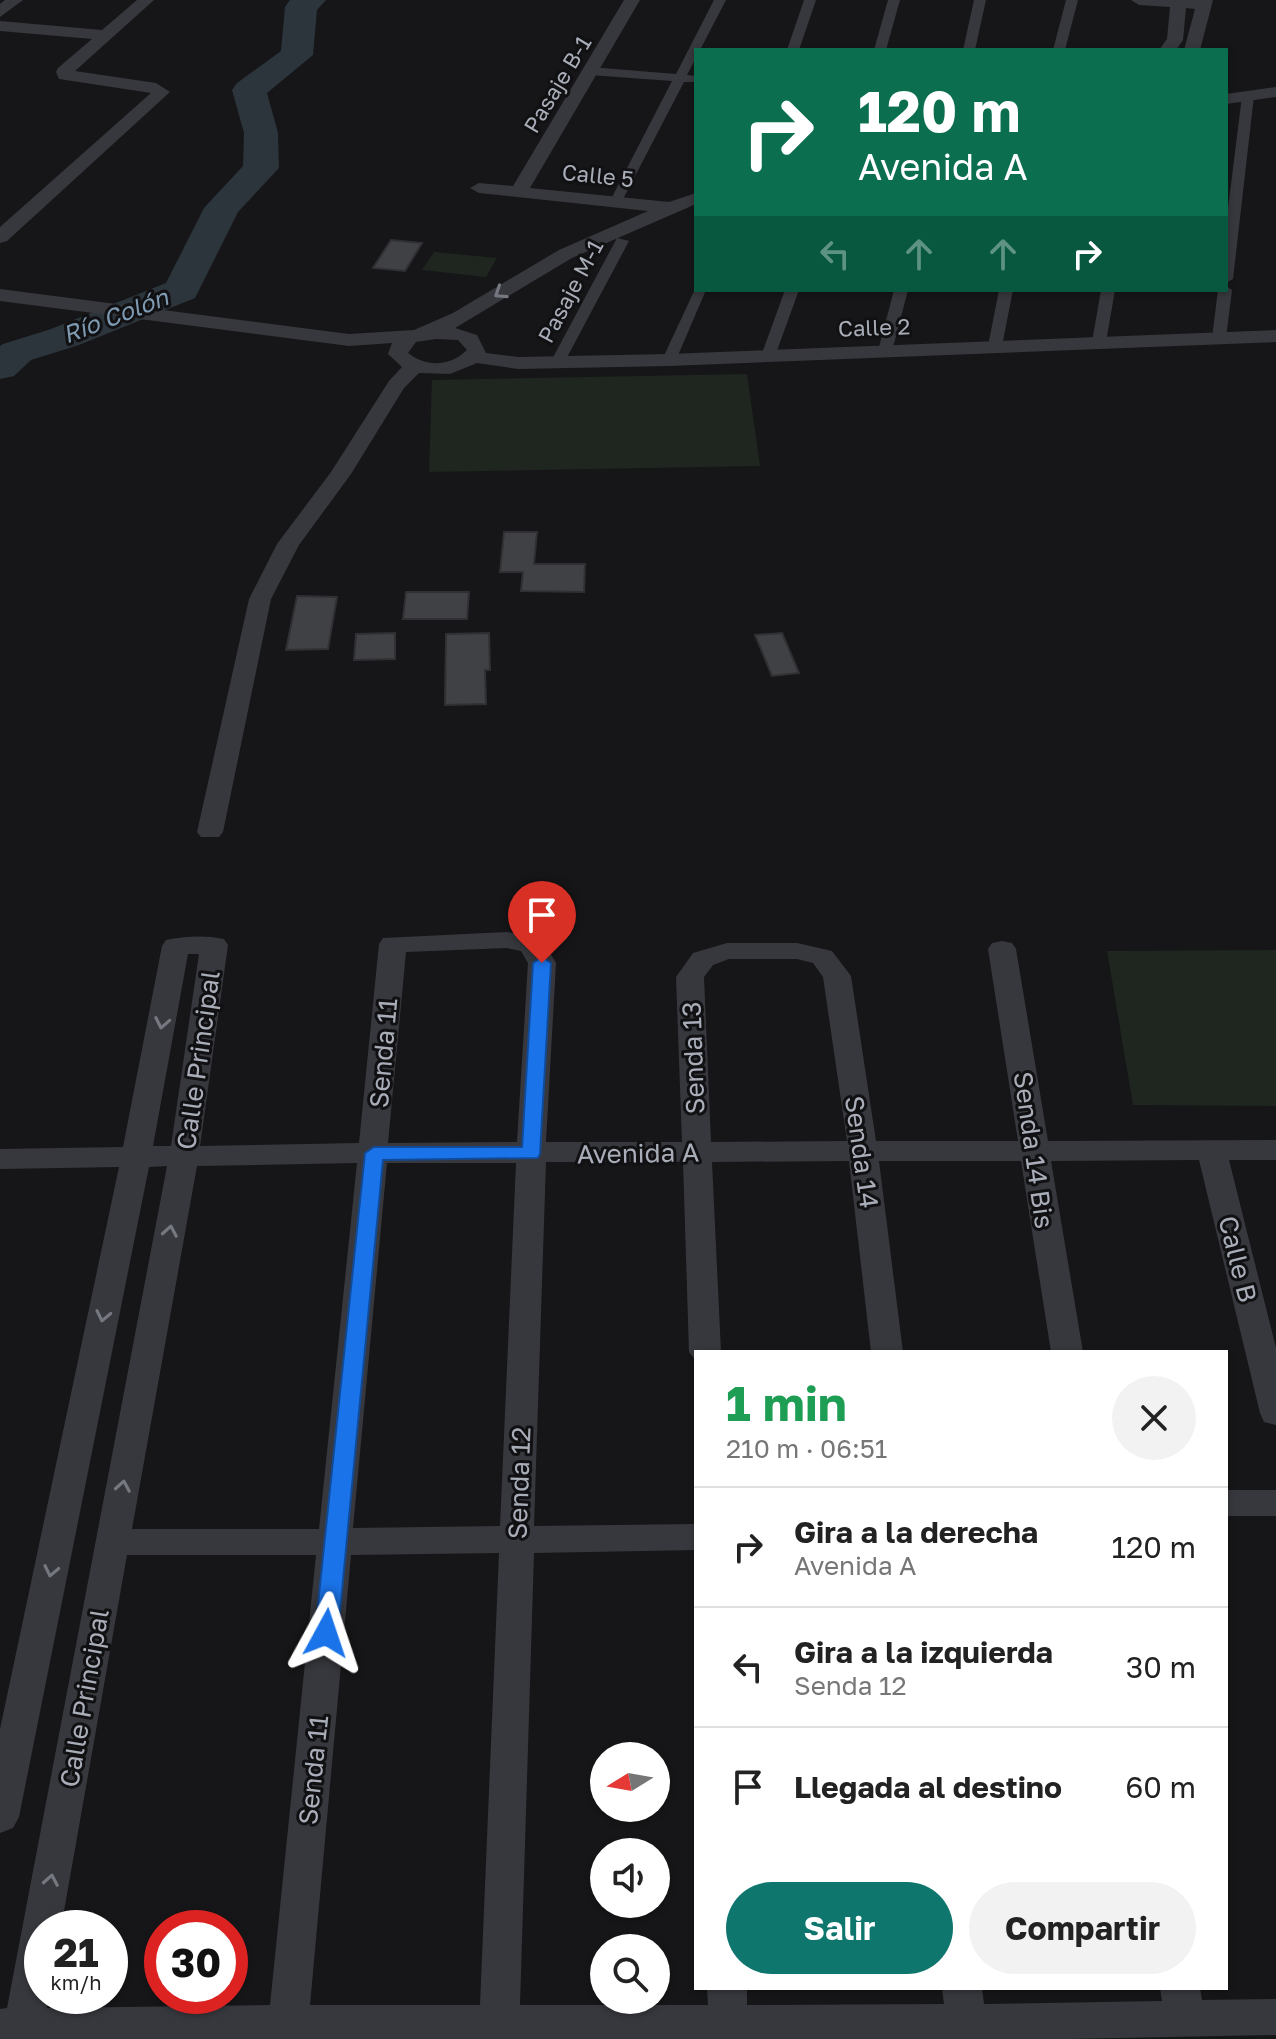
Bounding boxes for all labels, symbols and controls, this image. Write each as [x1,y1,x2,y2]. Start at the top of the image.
street label: Pasaje B-1 [517,30,597,138]
text: 120 m [858,77,1020,144]
icon: right [726,80,830,184]
text: Avenida A [858,145,1028,188]
street label: Calle 5 [561,158,635,192]
icon: left [813,232,857,276]
icon: ahead [897,232,941,276]
icon: ahead [981,232,1025,276]
icon: right [1065,232,1109,276]
street label: Pasaje M-1 [532,235,609,347]
water label: Río Colón [58,281,173,348]
one-way arrow [495,283,509,298]
street label: Calle 2 [837,312,911,342]
pin [508,881,576,963]
icon: arrive [520,893,564,937]
street label: Calle Principal [170,968,226,1152]
street label: Senda 11 [363,997,403,1109]
street label: Senda 13 [676,1001,710,1115]
one-way arrow [154,1016,171,1030]
street label: Senda 14 Bis [1008,1070,1060,1230]
street label: Senda 14 [839,1094,885,1210]
street label: Avenida A [576,1136,700,1170]
street label: Calle B [1212,1213,1264,1305]
one-way arrow [161,1224,178,1237]
one-way arrow [96,1310,113,1323]
text: 1 min [726,1374,847,1432]
button: close [1112,1376,1196,1460]
street label: Senda 12 [502,1426,536,1540]
text: 210 m · 06:51 [726,1433,887,1464]
one-way arrow [114,1480,131,1493]
text: Gira a la derecha [794,1514,1038,1550]
icon: right [726,1525,770,1569]
text: 120 m [1111,1529,1196,1565]
text: Avenida A [794,1550,917,1581]
one-way arrow [43,1564,60,1577]
position arrow [284,1591,368,1675]
street label: Calle Principal [53,1606,115,1790]
text: Gira a la izquierda [794,1634,1053,1670]
icon: left [726,1645,770,1689]
text: 30 m [1126,1649,1196,1685]
text: Senda 12 [794,1670,907,1701]
street label: Senda 11 [292,1714,334,1826]
north arrow [590,1742,670,1822]
map controls [590,1742,670,2014]
icon: arrive [726,1765,770,1809]
text: Llegada al destino [794,1769,1062,1805]
text: 60 m [1125,1769,1196,1805]
button: sound [590,1838,670,1918]
one-way arrow [41,1873,58,1886]
button: Salir [726,1882,953,1974]
button: Compartir [969,1882,1196,1974]
speed limit sign: 30 [144,1910,248,2014]
text: 21 [54,1928,99,1976]
button: search [590,1934,670,2014]
text: km/h [51,1970,101,1994]

